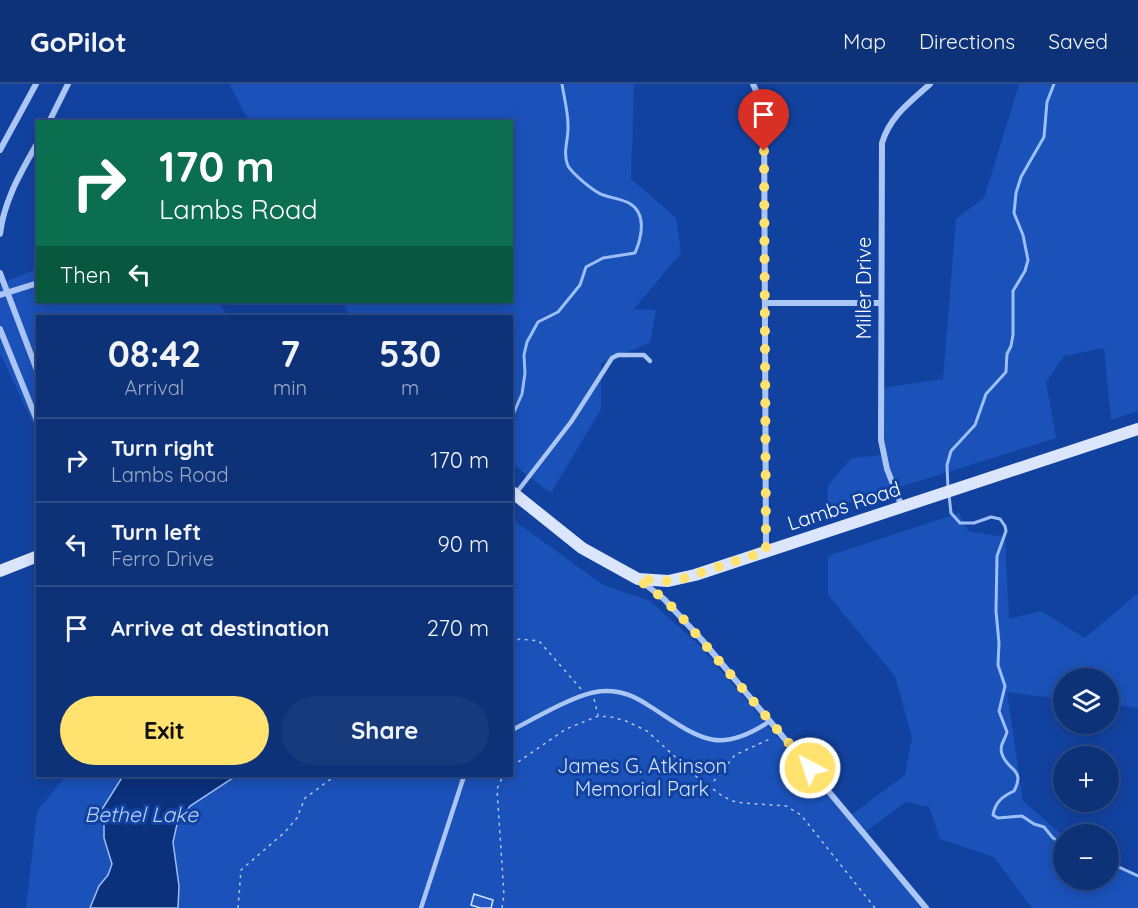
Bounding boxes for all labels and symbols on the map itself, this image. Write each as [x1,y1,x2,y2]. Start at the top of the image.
pin [738,89,789,151]
street label: Miller Drive [851,237,876,339]
street label: Lambs Road [784,475,904,536]
position arrow [778,736,842,800]
park label: James G. Atkinson Memorial Park [557,753,727,801]
water label: Bethel Lake [84,801,199,827]

